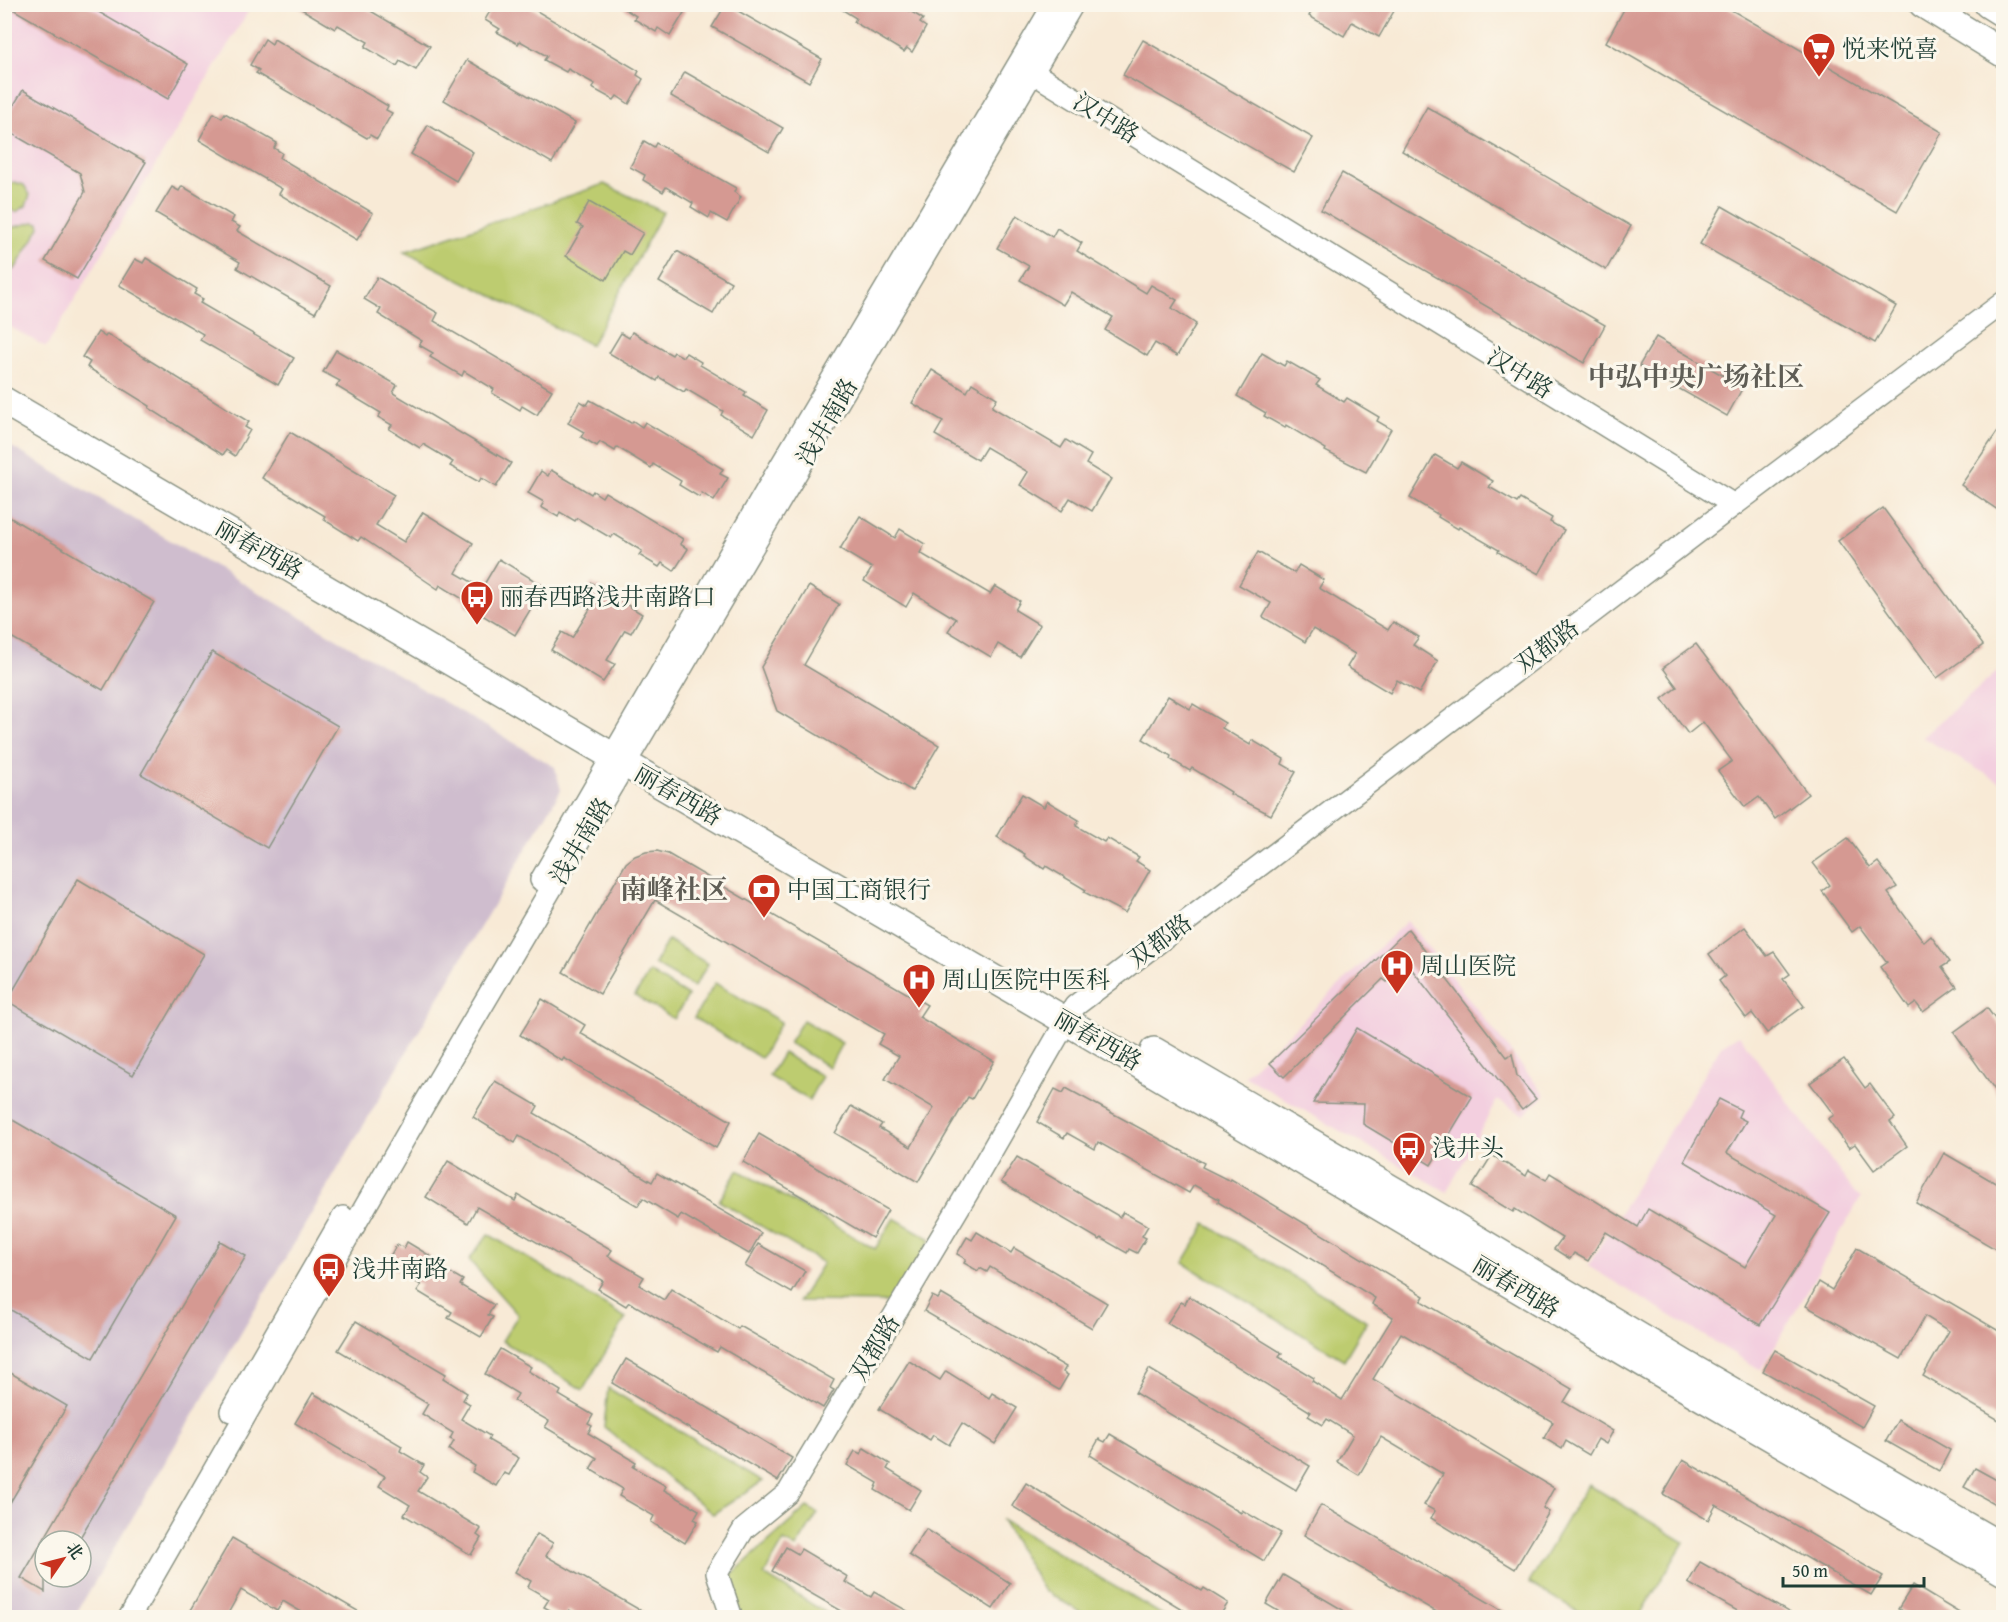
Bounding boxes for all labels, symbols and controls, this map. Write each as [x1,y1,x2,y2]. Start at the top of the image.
supermarket icon: 悦来悦喜 [1801,31,1837,78]
place label: 悦来悦喜 [1842,31,1938,66]
street label: 汉中路 [1066,84,1146,151]
street label: 汉中路 [1480,339,1560,406]
district label: 中弘中央广场社区 [1588,356,1804,396]
street label: 浅井南路 [787,371,866,472]
street label: 丽春西路 [209,509,310,588]
bus stop icon: 丽春西路浅井南路口 [459,579,495,626]
place label: 丽春西路浅井南路口 [500,579,716,614]
street label: 双都路 [1507,610,1586,681]
street label: 丽春西路 [628,755,729,834]
street label: 浅井南路 [541,791,620,891]
district label: 南峰社区 [620,869,728,909]
bank icon: 中国工商银行 [746,872,782,919]
place label: 中国工商银行 [787,872,931,907]
street label: 双都路 [1120,905,1199,976]
hospital icon: 周山医院 [1379,948,1415,995]
place label: 周山医院 [1420,948,1516,983]
hospital icon: 周山医院中医科 [901,962,937,1009]
place label: 周山医院中医科 [942,962,1110,997]
street label: 丽春西路 [1048,1000,1149,1079]
bus stop icon: 浅井头 [1391,1130,1427,1177]
place label: 浅井头 [1432,1130,1504,1165]
street label: 丽春西路 [1466,1247,1566,1326]
bus stop icon: 浅井南路 [311,1251,347,1298]
place label: 浅井南路 [352,1251,448,1286]
street label: 双都路 [841,1308,908,1388]
north arrow [33,1529,93,1589]
text: 北 [61,1537,90,1564]
scale bar [1783,1550,1924,1588]
text: 50 m [1792,1557,1828,1584]

